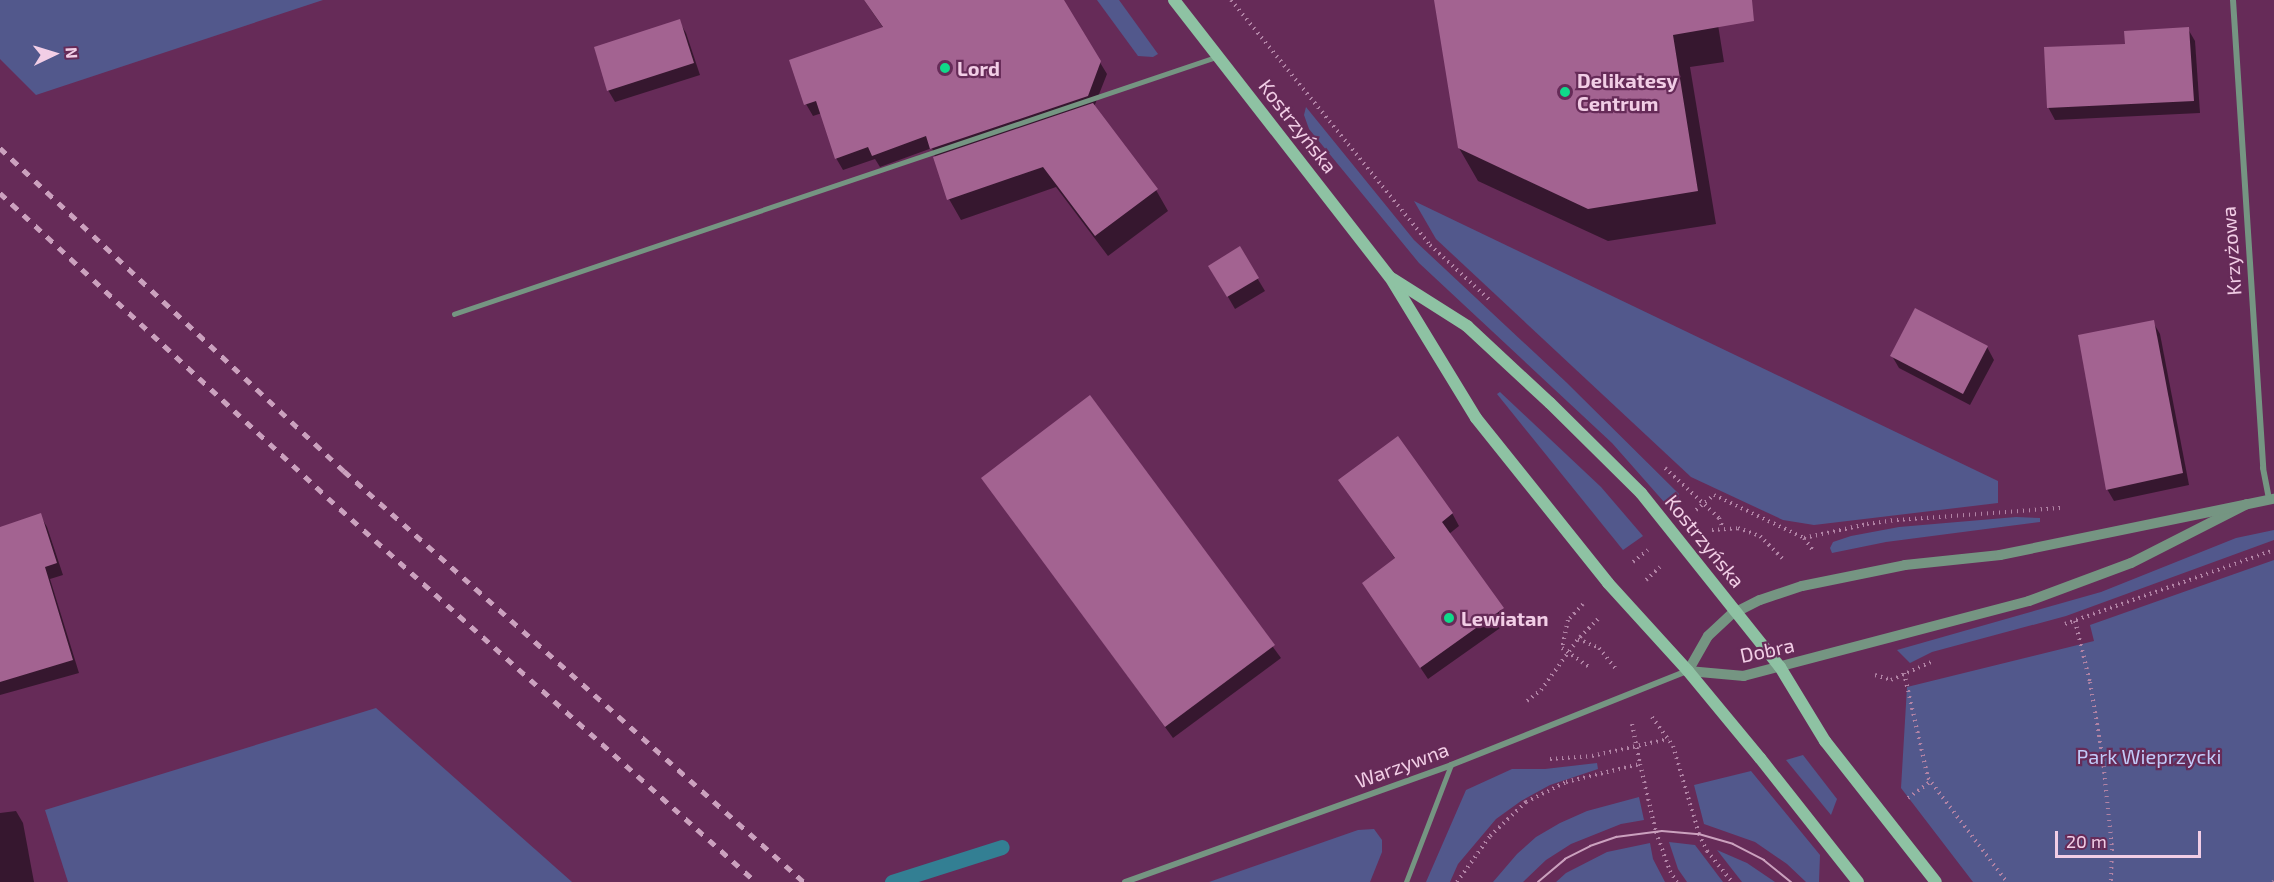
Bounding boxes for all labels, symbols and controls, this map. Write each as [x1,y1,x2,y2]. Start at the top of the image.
north arrow [24,24,84,84]
text: N [63,46,82,59]
place label: Lord [957,56,1000,80]
marker: Lord [938,61,952,75]
place label: Delikatesy Centrum [1577,68,1678,115]
street label: Kostrzyńska [1254,74,1342,178]
marker: Delikatesy Centrum [1558,85,1572,99]
street label: Krzyżowa [2216,206,2246,296]
street label: Kostrzyńska [1660,490,1750,592]
place label: Lewiatan [1461,606,1548,630]
marker: Lewiatan [1442,611,1456,625]
street label: Dobra [1738,633,1796,667]
street label: Warzywna [1352,737,1452,793]
park label: Park Wieprzycki [2076,744,2222,768]
scale bar [2058,819,2204,857]
text: 20 m [2066,830,2107,852]

